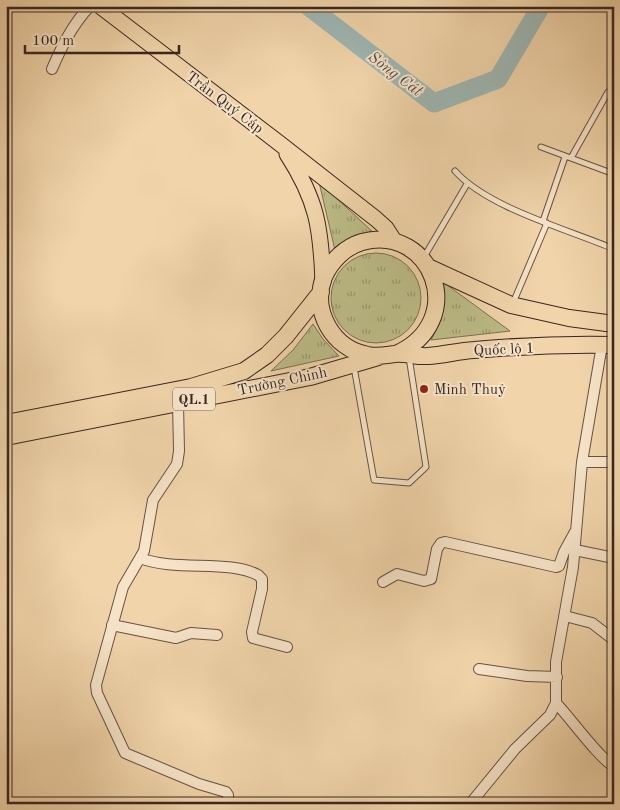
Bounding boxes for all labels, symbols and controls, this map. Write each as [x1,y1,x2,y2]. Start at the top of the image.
scale bar [25,22,179,54]
text: 100 m [32,34,74,49]
water label: Sông Cát [365,49,425,100]
street label: Trần Quý Cáp [183,68,267,137]
street label: Quốc lộ 1 [473,340,535,360]
street label: Trường Chinh [236,366,328,399]
marker: Minh Thuỷ [418,383,430,395]
place label: Minh Thuỷ [434,383,506,398]
road number: QL.1 [173,388,215,410]

